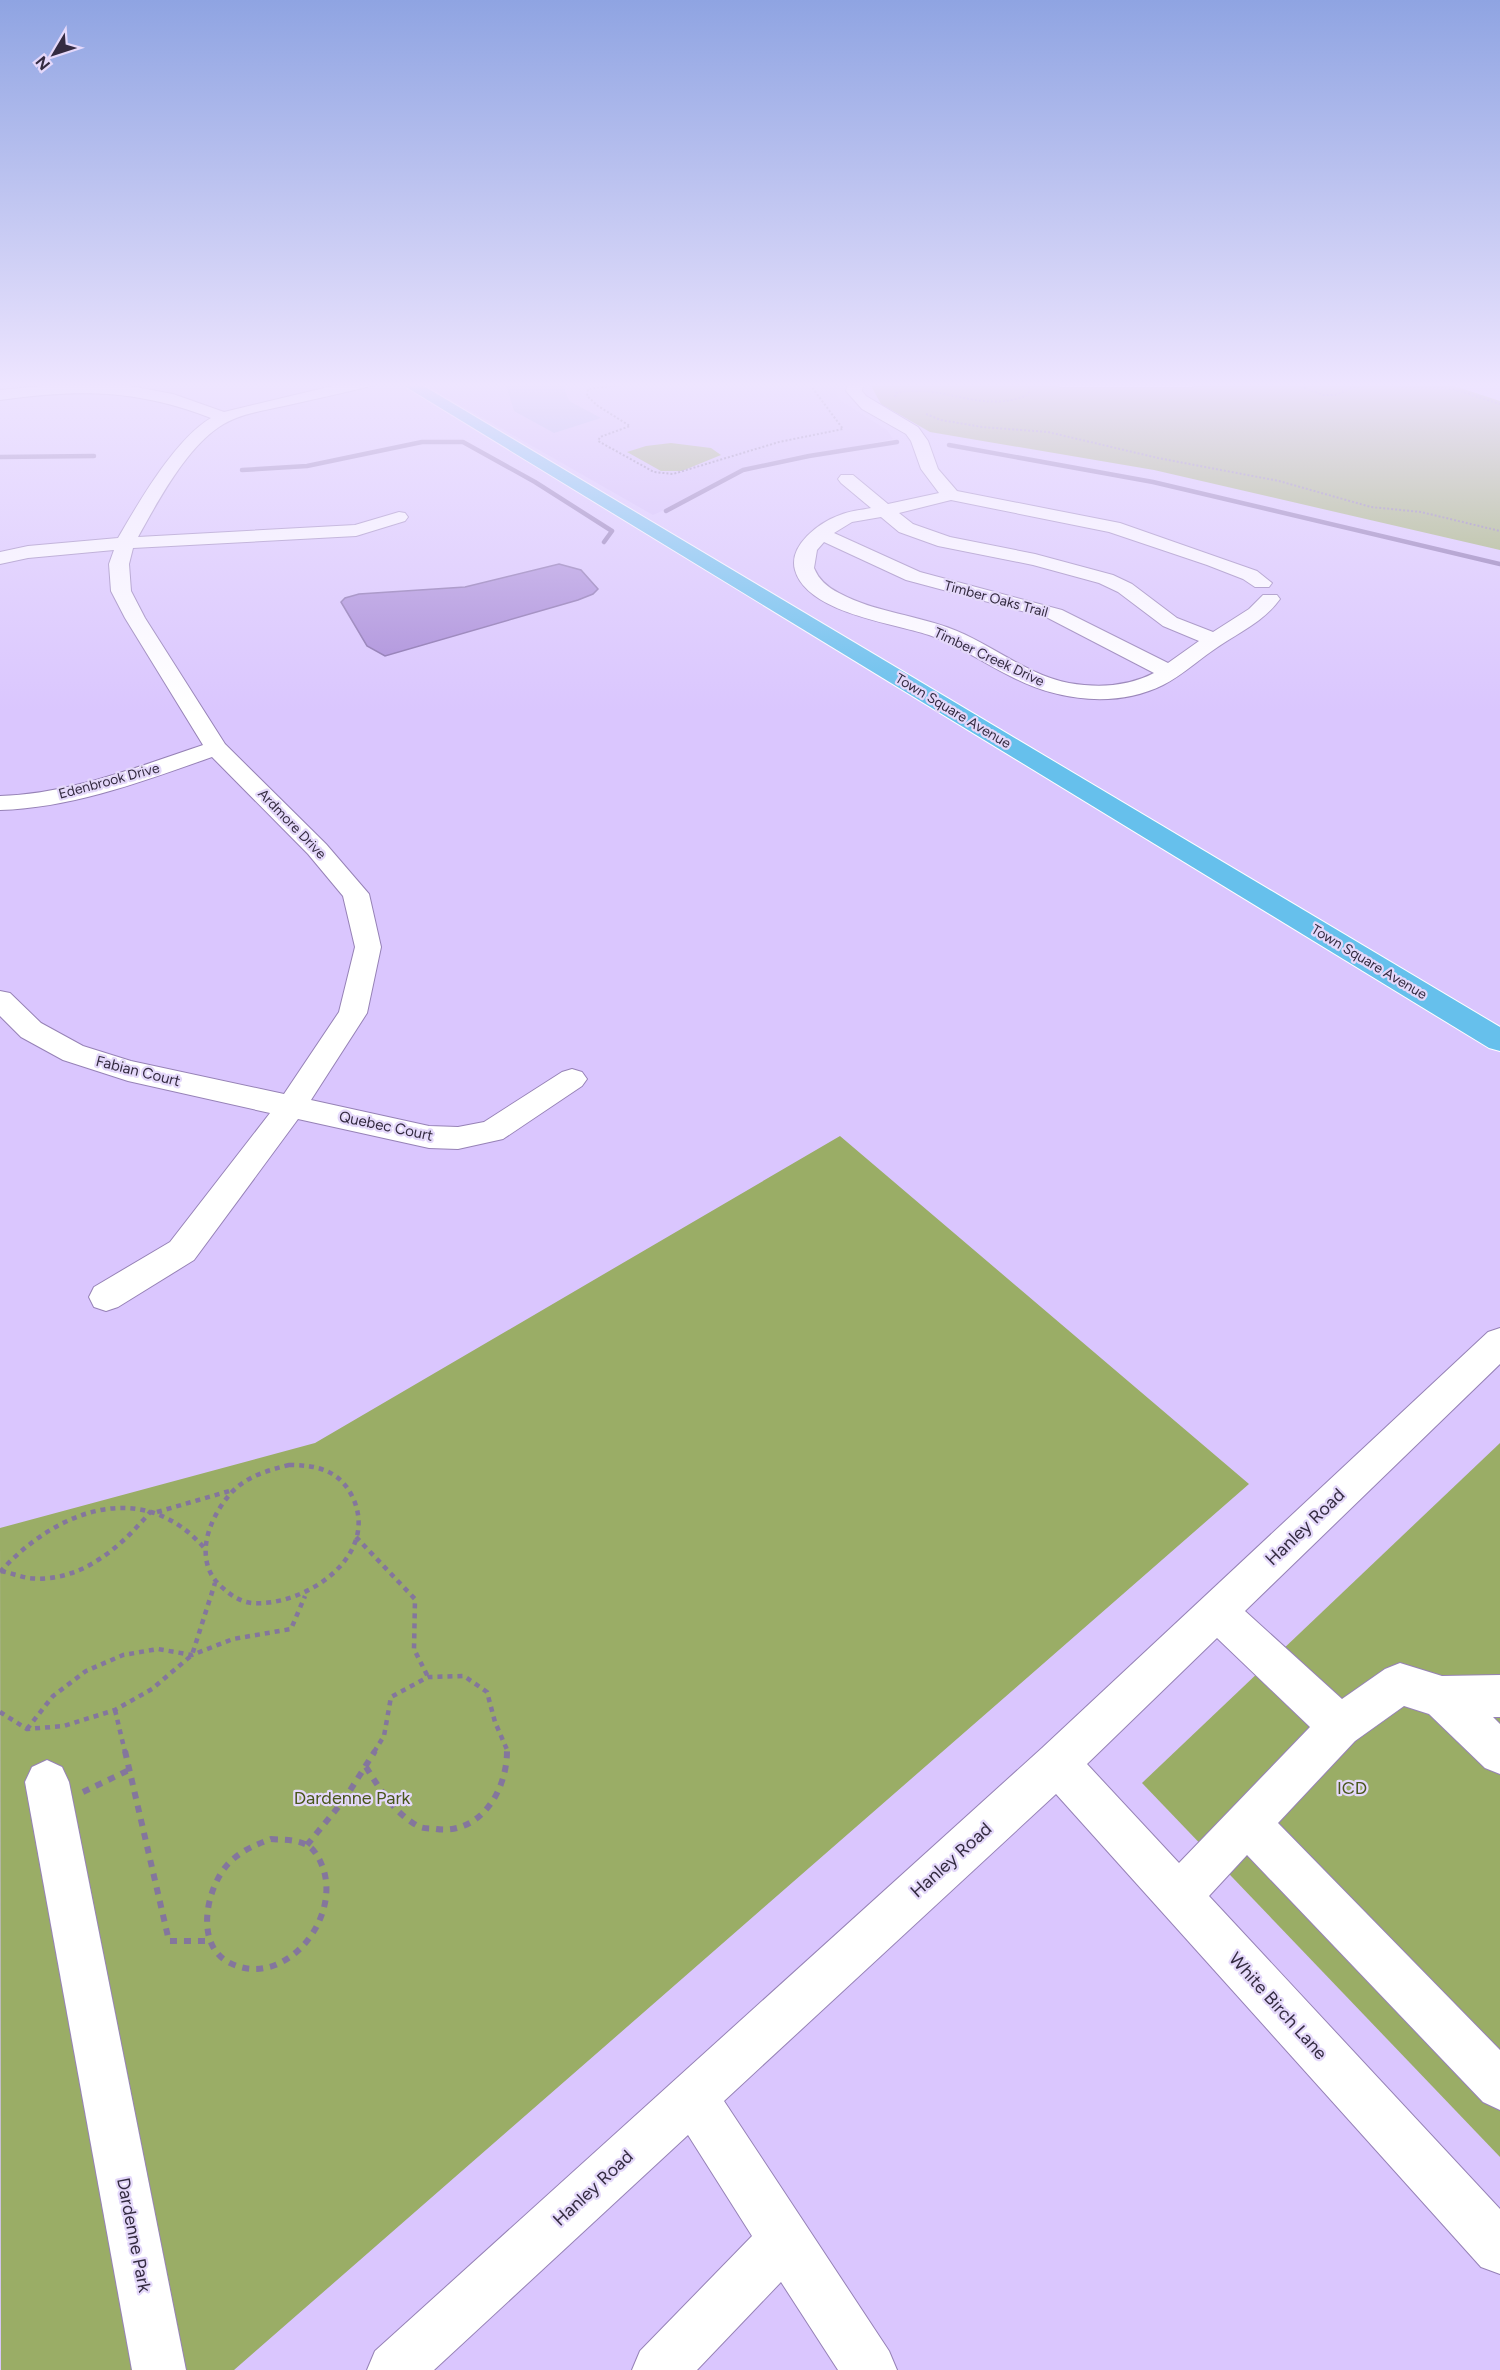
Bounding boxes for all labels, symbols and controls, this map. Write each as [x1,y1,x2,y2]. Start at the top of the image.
north arrow [24,24,84,84]
text: N [31,52,54,74]
street label: Timber Oaks Trail [942,577,1050,621]
street label: Timber Creek Drive [931,624,1047,690]
street label: Town Square Avenue [892,670,1014,752]
street label: Edenbrook Drive [57,759,162,803]
street label: Ardmore Drive [254,785,330,863]
street label: Town Square Avenue [1308,921,1430,1003]
street label: Fabian Court [94,1052,182,1090]
street label: Quebec Court [337,1107,435,1145]
street label: Hanley Road [1261,1484,1349,1570]
park label: ICD [1337,1777,1367,1799]
park label: Dardenne Park [294,1787,411,1809]
street label: Hanley Road [906,1818,996,1902]
street label: White Birch Lane [1224,1948,1332,2064]
street label: Hanley Road [548,2145,638,2231]
street label: Dardenne Park [112,2176,156,2295]

